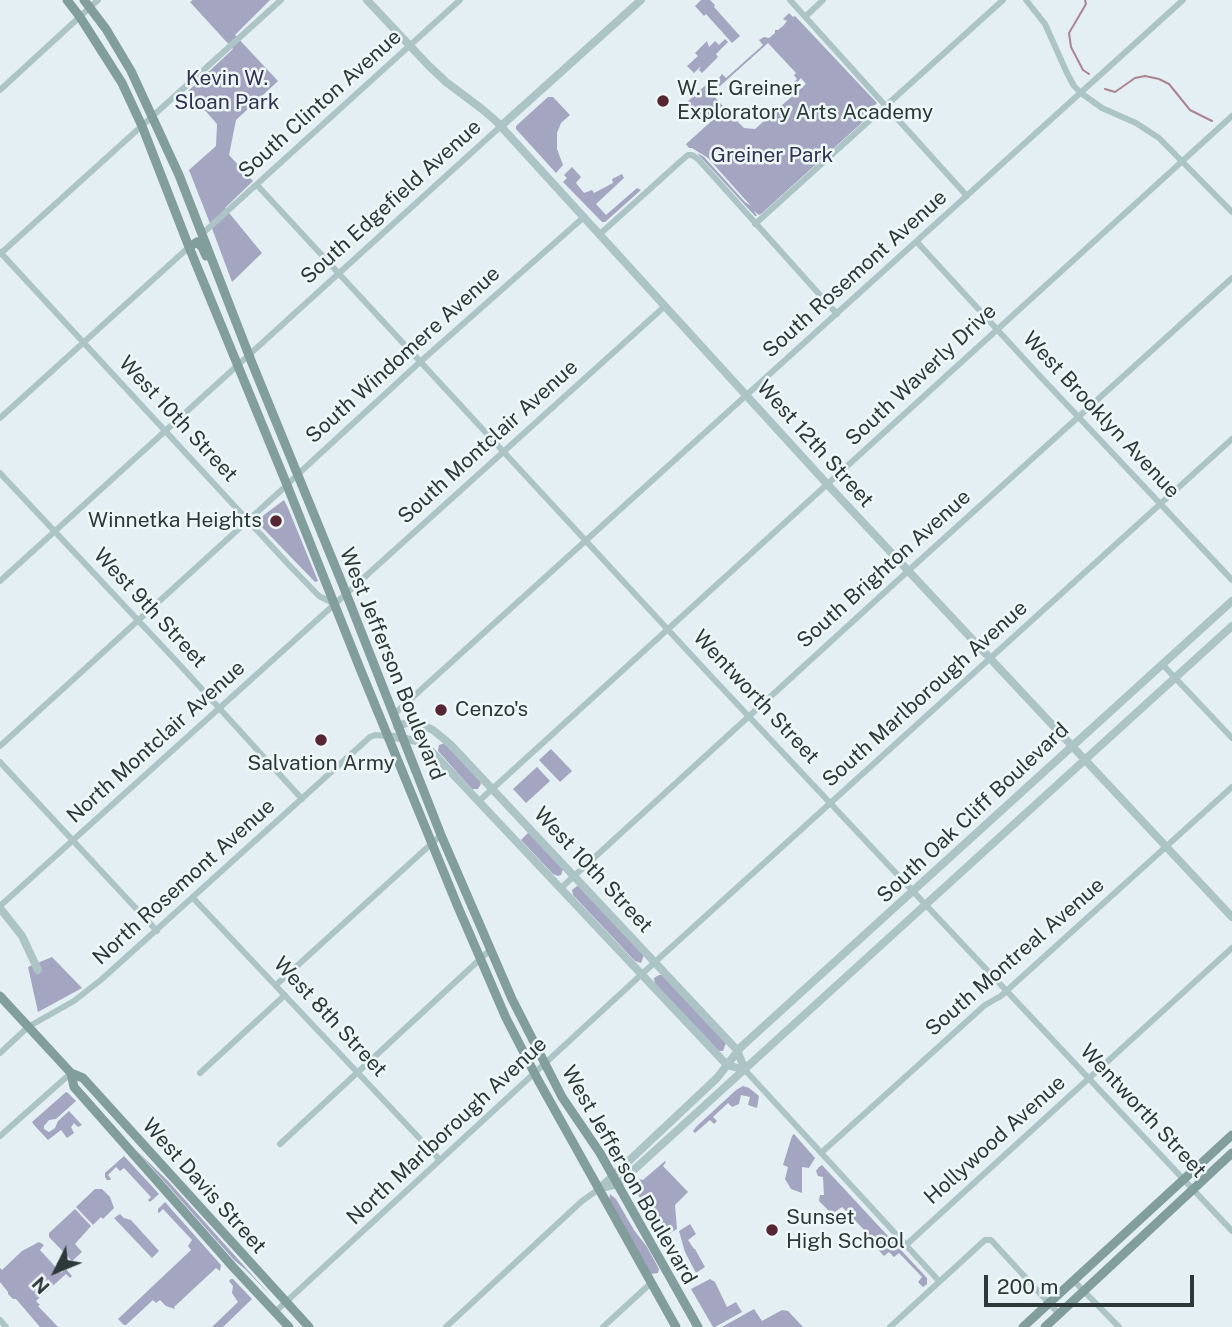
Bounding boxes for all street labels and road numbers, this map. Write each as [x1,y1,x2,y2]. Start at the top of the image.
street label: South Clinton Avenue [233,24,407,184]
street label: South Edgefield Avenue [296,114,486,290]
street label: South Rosemont Avenue [758,185,952,363]
street label: South Windomere Avenue [301,261,505,449]
street label: South Waverly Drive [840,299,1002,451]
street label: West Brooklyn Avenue [1017,326,1185,504]
street label: West 10th Street [113,351,243,487]
street label: South Montclair Avenue [393,355,583,529]
street label: West 12th Street [751,375,879,513]
street label: South Brighton Avenue [792,484,976,654]
street label: West 9th Street [88,543,212,673]
street label: West Jefferson Boulevard [334,544,450,784]
street label: South Marlborough Avenue [817,595,1033,793]
street label: Wentworth Street [688,625,824,769]
street label: North Montclair Avenue [62,655,250,829]
street label: South Oak Cliff Boulevard [872,718,1074,908]
street label: North Rosemont Avenue [88,794,280,970]
street label: West 10th Street [528,802,658,938]
street label: South Montreal Avenue [920,872,1110,1042]
street label: West 8th Street [268,952,392,1082]
street label: North Marlborough Avenue [342,1032,552,1230]
street label: Wentworth Street [1075,1039,1211,1183]
street label: West Jefferson Boulevard [556,1061,702,1289]
street label: Hollywood Avenue [919,1070,1071,1210]
street label: West Davis Street [137,1113,271,1259]

